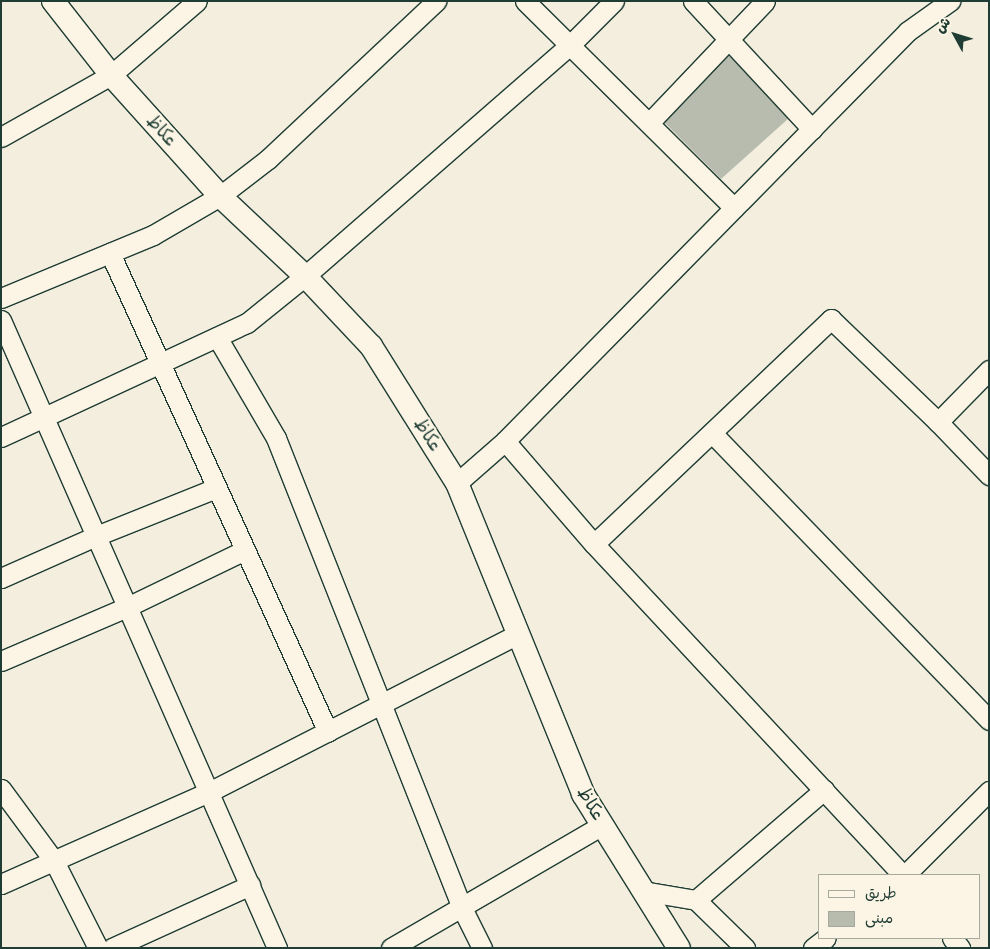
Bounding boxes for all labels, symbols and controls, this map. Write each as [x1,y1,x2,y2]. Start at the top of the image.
north arrow [930,10,980,60]
text: ش [931,13,956,38]
street label: عكاظ [141,111,181,151]
street label: عكاظ [408,414,446,456]
street label: عكاظ [572,783,608,825]
legend [818,874,980,939]
text: طريق [865,883,897,904]
text: مبنى [865,908,893,929]

